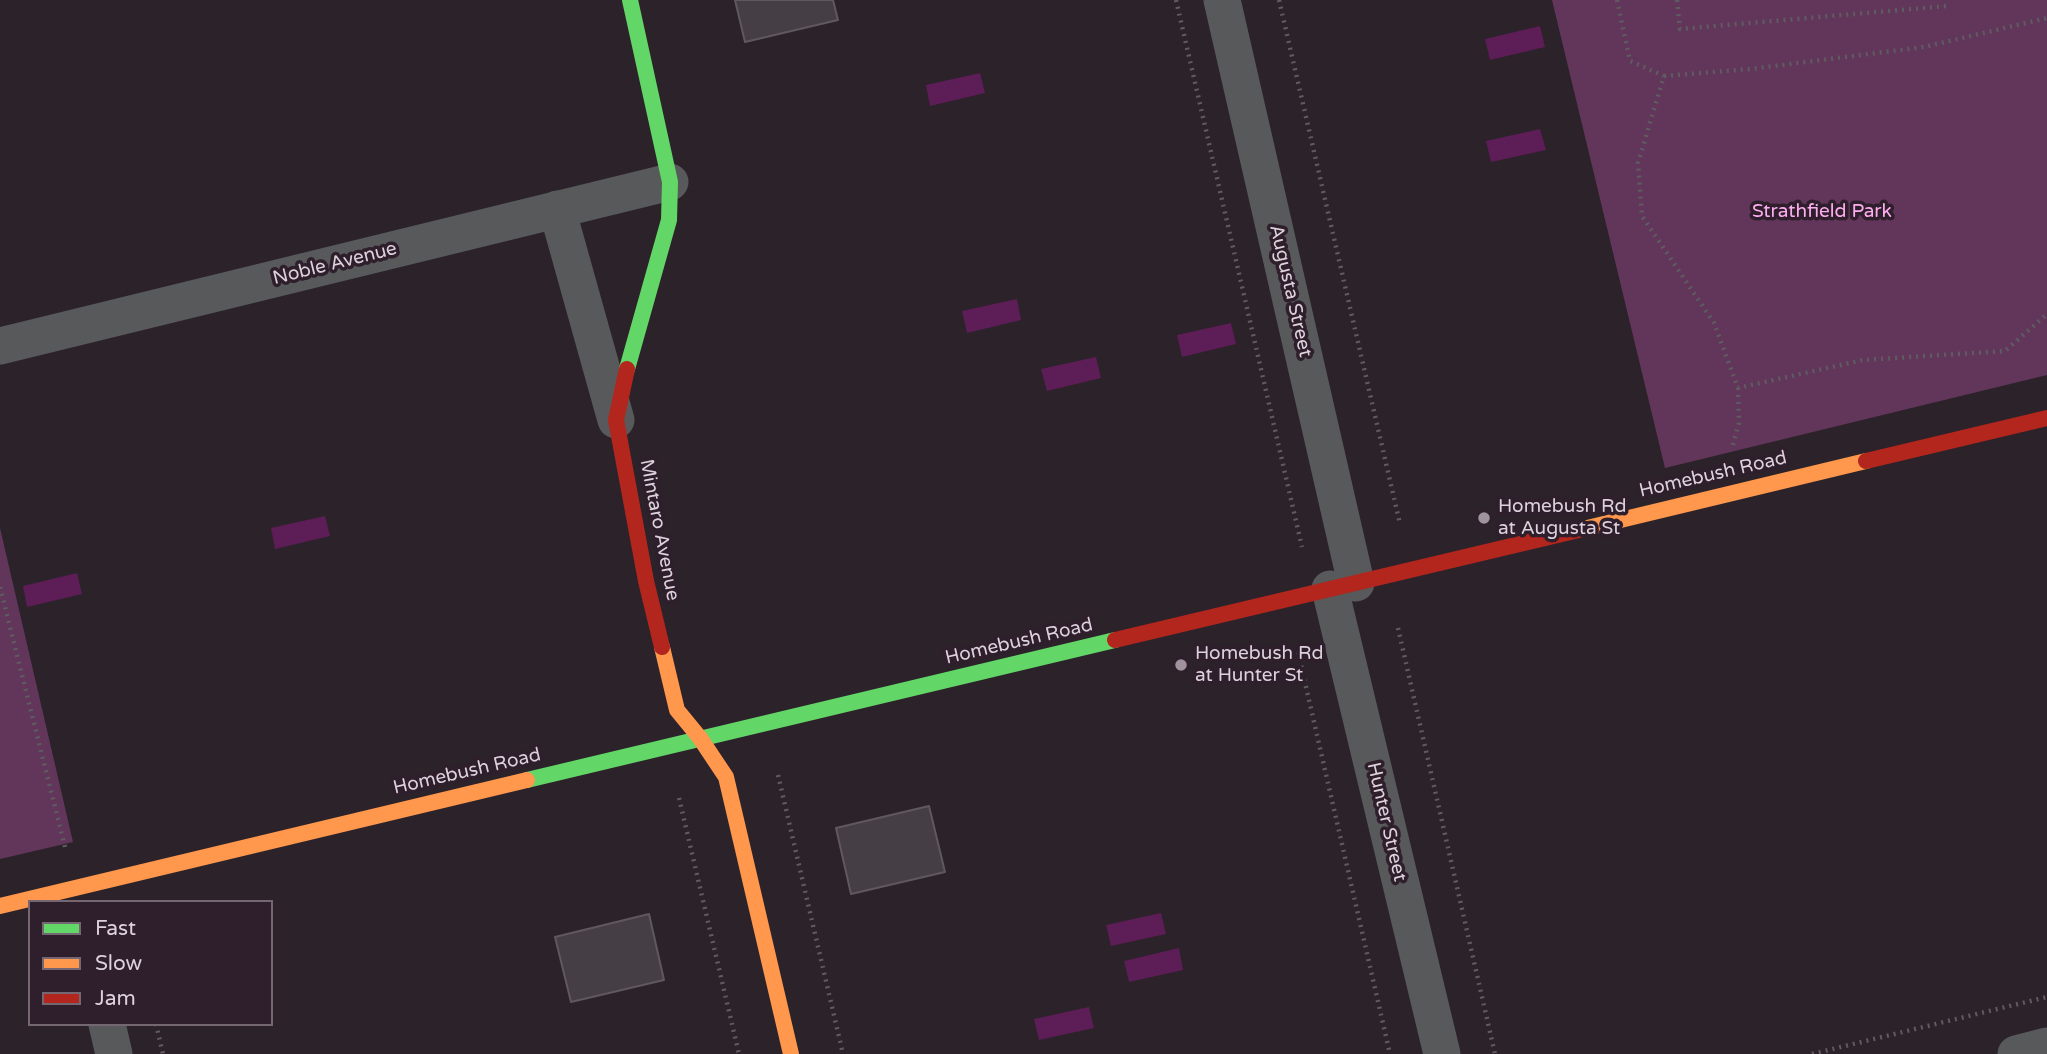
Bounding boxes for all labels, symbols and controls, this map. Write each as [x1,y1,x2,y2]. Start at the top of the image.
park label: Strathfield Park [1752,201,1892,223]
street label: Augusta Street [1264,223,1316,359]
street label: Noble Avenue [271,238,399,290]
street label: Homebush Road [1637,447,1789,503]
street label: Mintaro Avenue [634,457,684,603]
place label: Homebush Rd at Augusta St [1498,496,1627,540]
marker: Homebush Rd at Augusta St [1476,510,1492,526]
street label: Homebush Road [943,614,1095,670]
place label: Homebush Rd at Hunter St [1195,643,1324,687]
marker: Homebush Rd at Hunter St [1173,657,1189,673]
street label: Homebush Road [391,744,543,800]
street label: Hunter Street [1361,760,1411,884]
legend [28,900,273,1026]
text: Fast [95,916,136,941]
text: Slow [95,951,142,976]
text: Jam [95,986,136,1011]

